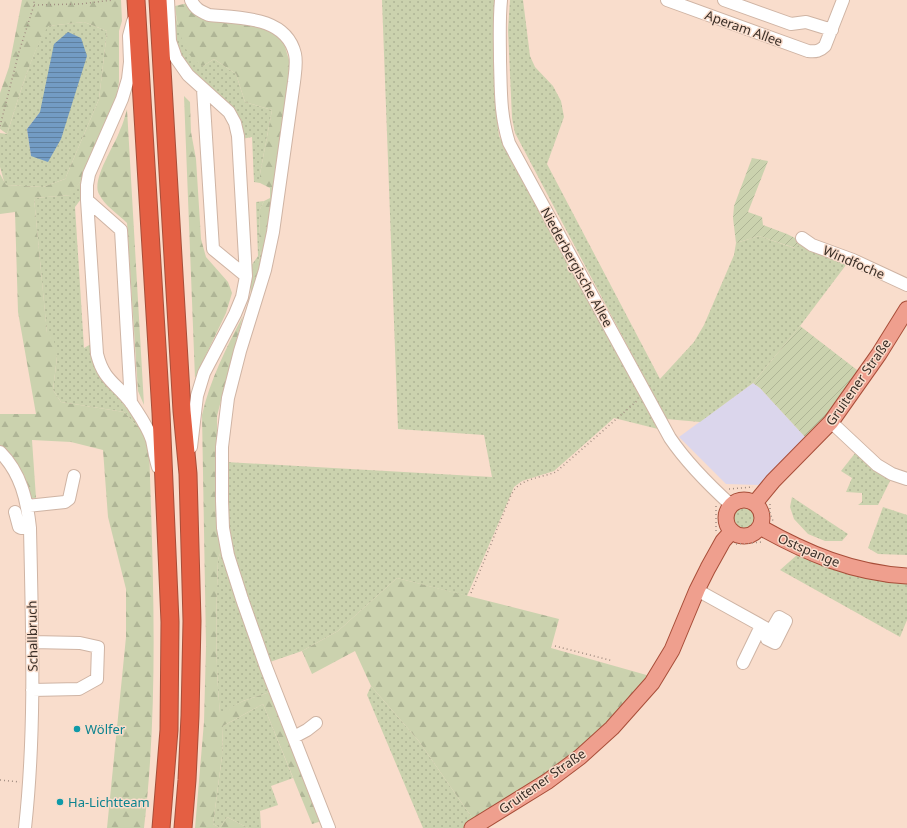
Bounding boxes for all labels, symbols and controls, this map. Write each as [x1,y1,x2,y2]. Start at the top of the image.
street label: Aperam Allee [703,6,785,50]
street label: Niederbergische Allee [537,204,617,330]
street label: Windfoche [820,241,888,283]
street label: Gruitener Straße [821,335,895,429]
street label: Ostspange [775,529,843,571]
street label: Schallbruch [22,600,42,672]
place label: Wölfer [85,720,126,738]
marker: Wölfer [72,724,82,734]
street label: Gruitener Straße [495,744,589,818]
place label: Ha-Lichtteam [68,793,150,811]
marker: Ha-Lichtteam [55,797,65,807]

